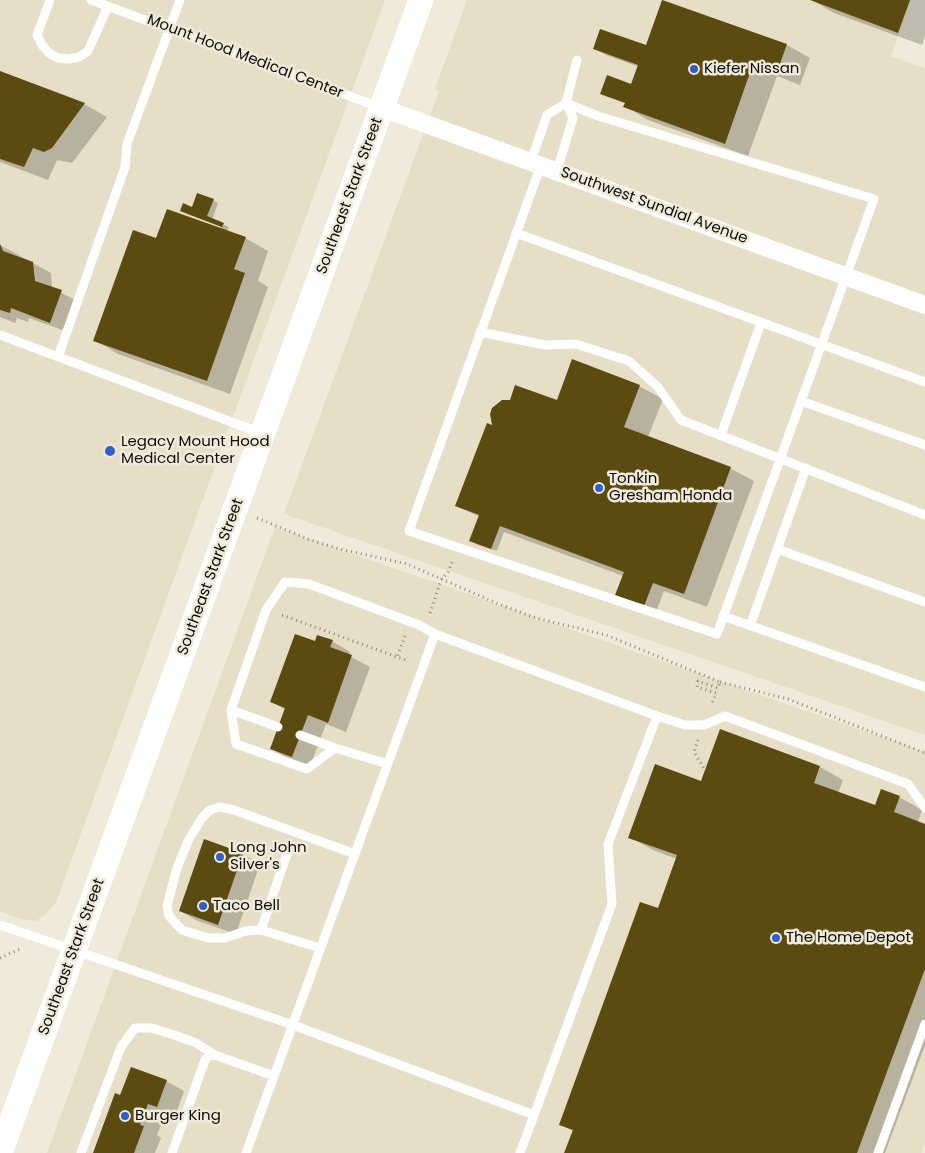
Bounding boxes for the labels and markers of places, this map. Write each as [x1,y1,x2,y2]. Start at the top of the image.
place label: Kiefer Nissan [704,60,799,78]
marker: Kiefer Nissan [688,63,700,75]
place label: Legacy Mount Hood Medical Center [121,433,270,468]
marker: Legacy Mount Hood Medical Center [103,444,117,458]
place label: Tonkin Gresham Honda [609,470,732,505]
marker: Tonkin Gresham Honda [593,482,605,494]
place label: Long John Silver's [230,839,307,874]
marker: Long John Silver's [214,851,226,863]
place label: Taco Bell [213,897,280,915]
marker: Taco Bell [197,900,209,912]
place label: The Home Depot [786,929,911,947]
marker: The Home Depot [770,932,782,944]
place label: Burger King [135,1107,221,1125]
marker: Burger King [119,1110,131,1122]

